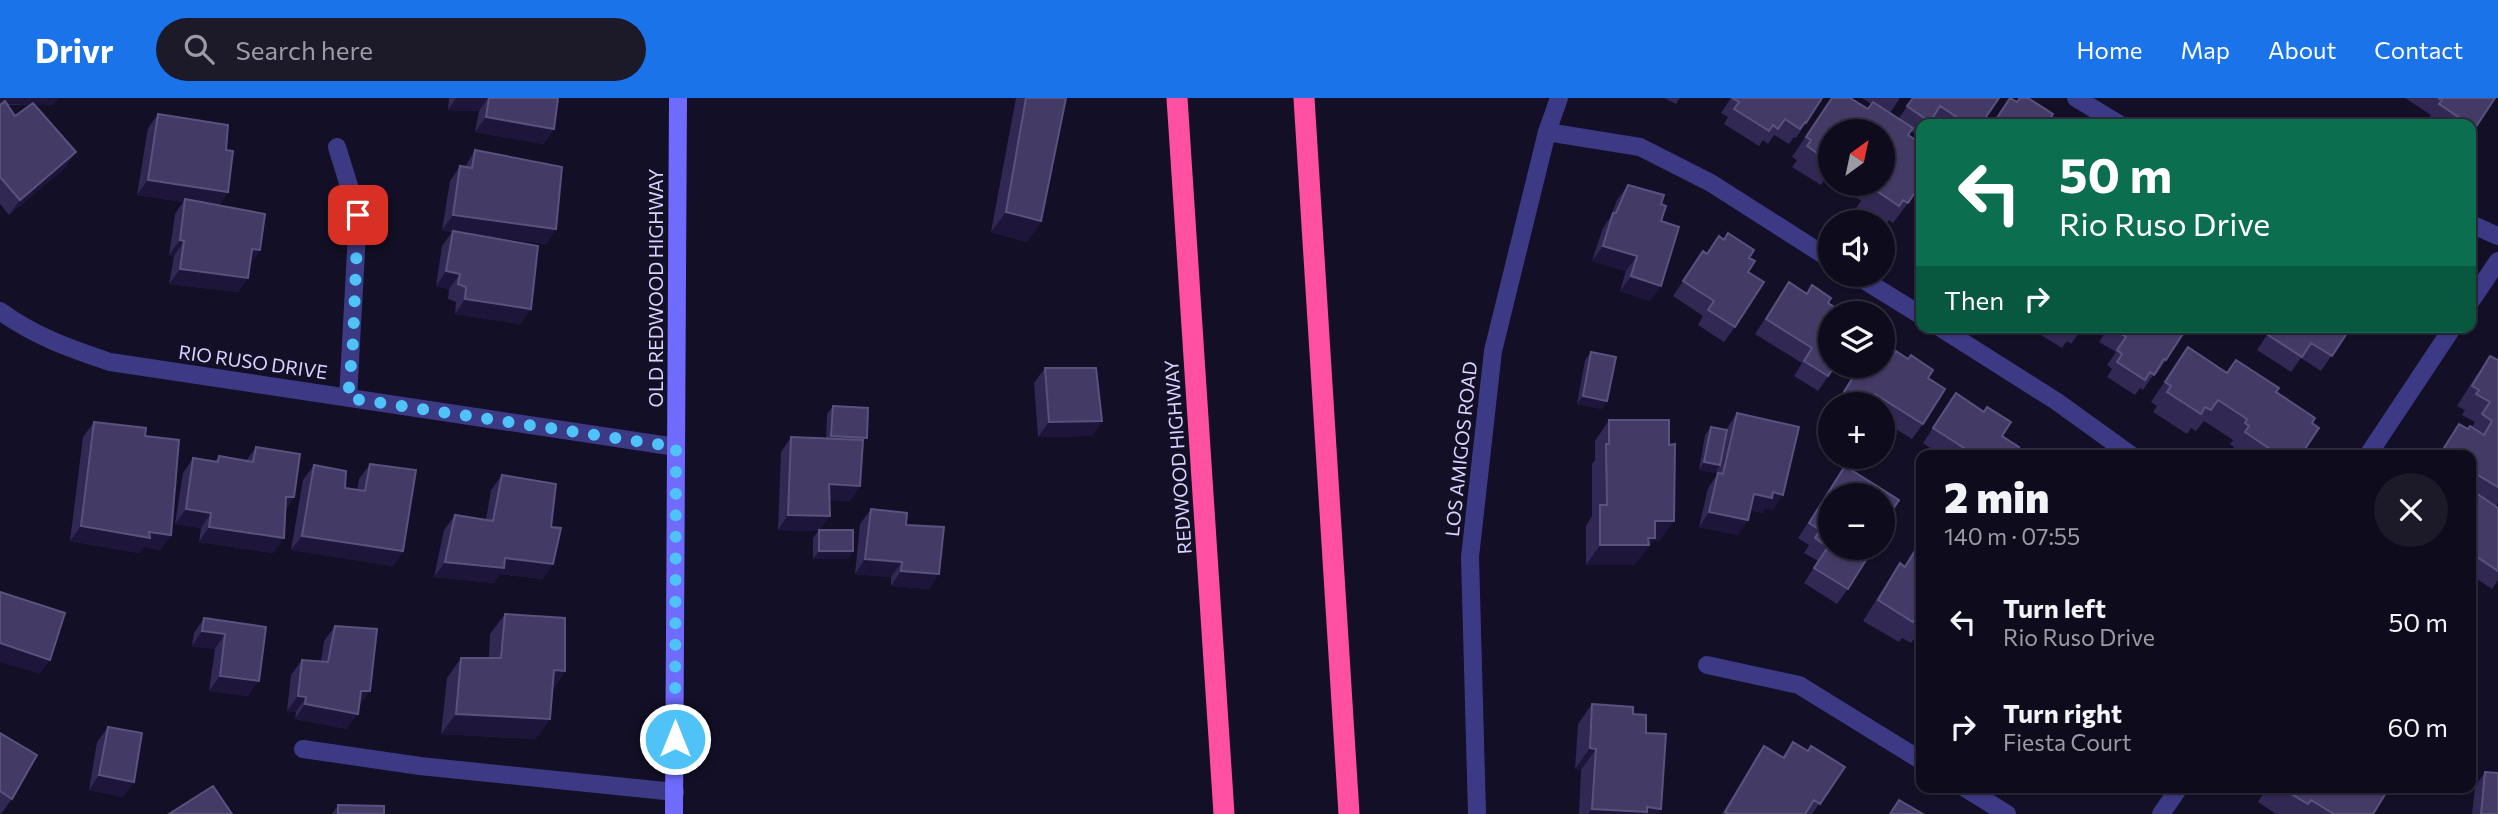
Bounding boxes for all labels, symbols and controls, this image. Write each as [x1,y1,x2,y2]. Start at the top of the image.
search box [156,18,646,81]
text: Drivr [35,29,114,70]
icon: search [180,30,218,68]
text: Search here [236,34,373,65]
text: Home [2077,35,2143,64]
text: Map [2181,35,2230,64]
text: About [2268,35,2336,64]
text: Contact [2374,35,2463,64]
north arrow [1818,119,1895,196]
map controls [1818,119,1895,560]
text: 50 m [2059,143,2172,203]
icon: left [1944,147,2035,238]
street label: OLD REDWOOD HIGHWAY [644,169,667,407]
pin [328,185,388,245]
icon: arrive [339,196,377,234]
text: Rio Ruso Drive [2059,203,2270,243]
button: sound [1818,210,1895,287]
icon: right [2018,280,2056,318]
text: Then [1944,284,2004,315]
button: layers [1818,301,1895,378]
street label: RIO RUSO DRIVE [177,340,329,383]
street label: REDWOOD HIGHWAY [1159,359,1196,555]
street label: LOS AMIGOS ROAD [1440,360,1481,538]
button: + [1818,392,1895,469]
text: 2 min [1944,470,2050,522]
button: close [2374,473,2448,547]
button: − [1818,483,1895,560]
text: 140 m · 07:55 [1944,522,2080,550]
text: Turn left [2003,592,2106,623]
icon: left [1944,603,1982,641]
text: 50 m [2388,606,2448,637]
text: Rio Ruso Drive [2003,623,2155,651]
text: Turn right [2003,697,2122,728]
position arrow [638,702,712,776]
icon: right [1944,708,1982,746]
text: 60 m [2388,711,2448,742]
text: Fiesta Court [2003,728,2131,756]

